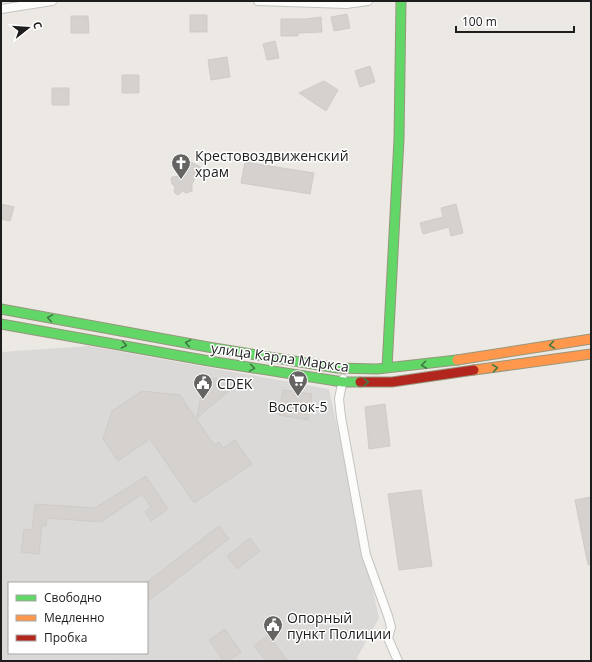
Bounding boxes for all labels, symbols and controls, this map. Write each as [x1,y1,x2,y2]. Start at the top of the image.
north arrow [8,8,48,48]
scale bar [456,8,574,34]
text: 100 m [462,13,497,30]
text: С [30,19,46,30]
place label: Крестовоздвиженский храм [195,146,349,181]
church icon: Крестовоздвиженский храм [170,152,192,180]
one-way arrow [47,314,53,322]
street label: улица Карла Маркса [210,338,350,376]
one-way arrow [121,340,127,349]
one-way arrow [185,340,191,348]
one-way arrow [549,340,555,349]
one-way arrow [421,360,427,369]
one-way arrow [249,363,255,372]
one-way arrow [492,363,498,372]
supermarket icon: Восток-5 [287,369,309,397]
public building icon: CDEK [192,372,214,400]
place label: CDEK [217,374,253,393]
one-way arrow [363,378,369,386]
place label: Восток-5 [269,397,327,416]
legend [8,582,148,654]
text: Свободно [44,589,102,606]
place label: Опорный пункт Полиции [287,608,391,643]
text: Медленно [44,609,104,626]
public building icon: Опорный пункт Полиции [262,614,284,642]
text: Пробка [44,629,87,646]

